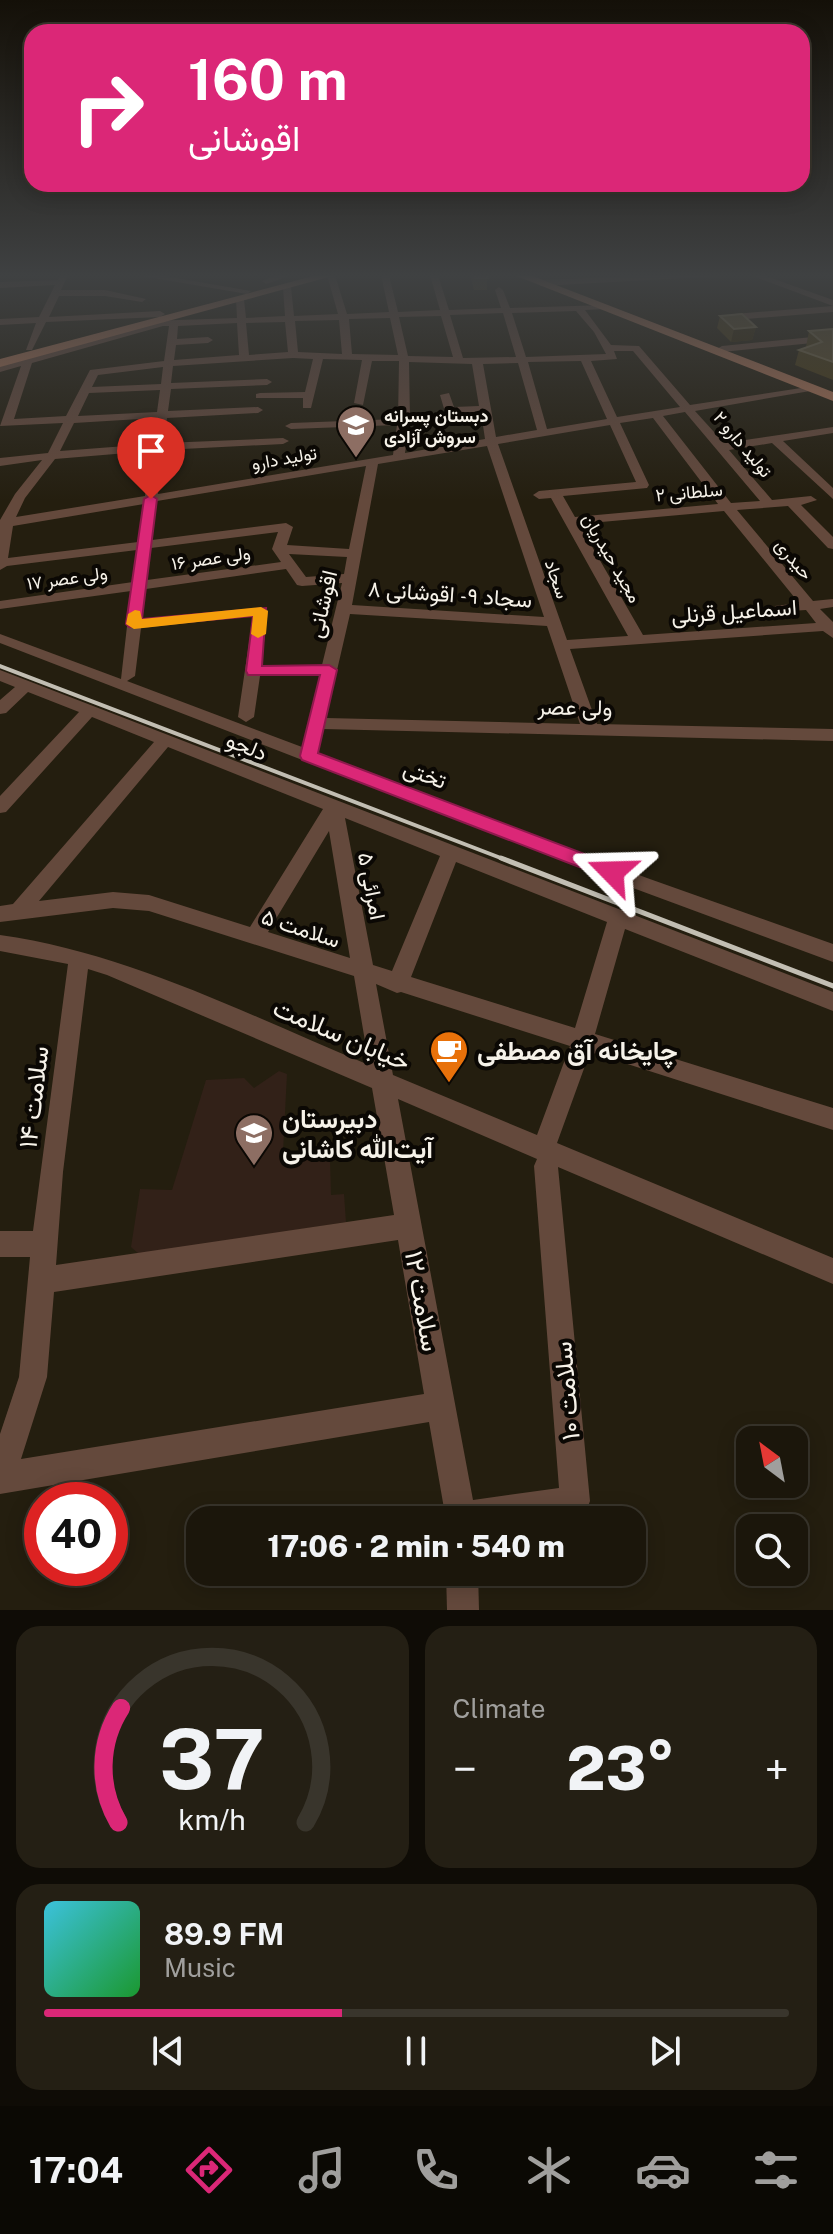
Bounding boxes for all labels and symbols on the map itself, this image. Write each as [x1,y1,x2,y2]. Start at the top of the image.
school or university icon: دبستان پسرانه سروش آزادی [335,404,377,459]
place label: دبستان پسرانه سروش آزادی [384,405,489,448]
street label: تولید دارو ۲ [709,407,777,482]
pin [117,417,185,499]
street label: تولید دارو [250,442,318,475]
street label: ۲ سلطانی [655,479,724,506]
street label: مجید حیدریان [577,510,646,607]
street label: حیدری [770,534,817,584]
street label: ولی عصر ۱۶ [170,542,252,575]
street label: سجاد [541,557,573,601]
street label: ولی عصر ۱۷ [25,562,109,595]
street label: اقوشانی [302,568,343,641]
street label: سجاد ۹ - اقوشانی ۸ [367,575,533,614]
street label: اسماعیل قرنلی [670,594,798,629]
street label: ولی عصر [536,693,613,722]
street label: دلجو [222,726,271,767]
street label: تختی [400,754,450,795]
position arrow [570,830,654,914]
street label: امرائی ۵ [352,850,391,922]
street label: سلامت ۵ [258,903,344,953]
street label: خیابان سلامت [269,991,415,1077]
cafe icon: چایخانه آق مصطفی [428,1029,470,1084]
place label: چایخانه آق مصطفی [477,1035,678,1069]
street label: سلامت ۱۴ [11,1044,55,1150]
place label: دبیرستان آیت‌الله کاشانی [282,1103,435,1165]
school or university icon: دبیرستان آیت‌الله کاشانی [233,1112,275,1167]
street label: سلامت ۱۲ [399,1248,447,1354]
street label: سلامت ۱۰ [546,1340,586,1442]
north arrow [736,1426,808,1498]
speed limit sign: 40 [24,1482,128,1586]

